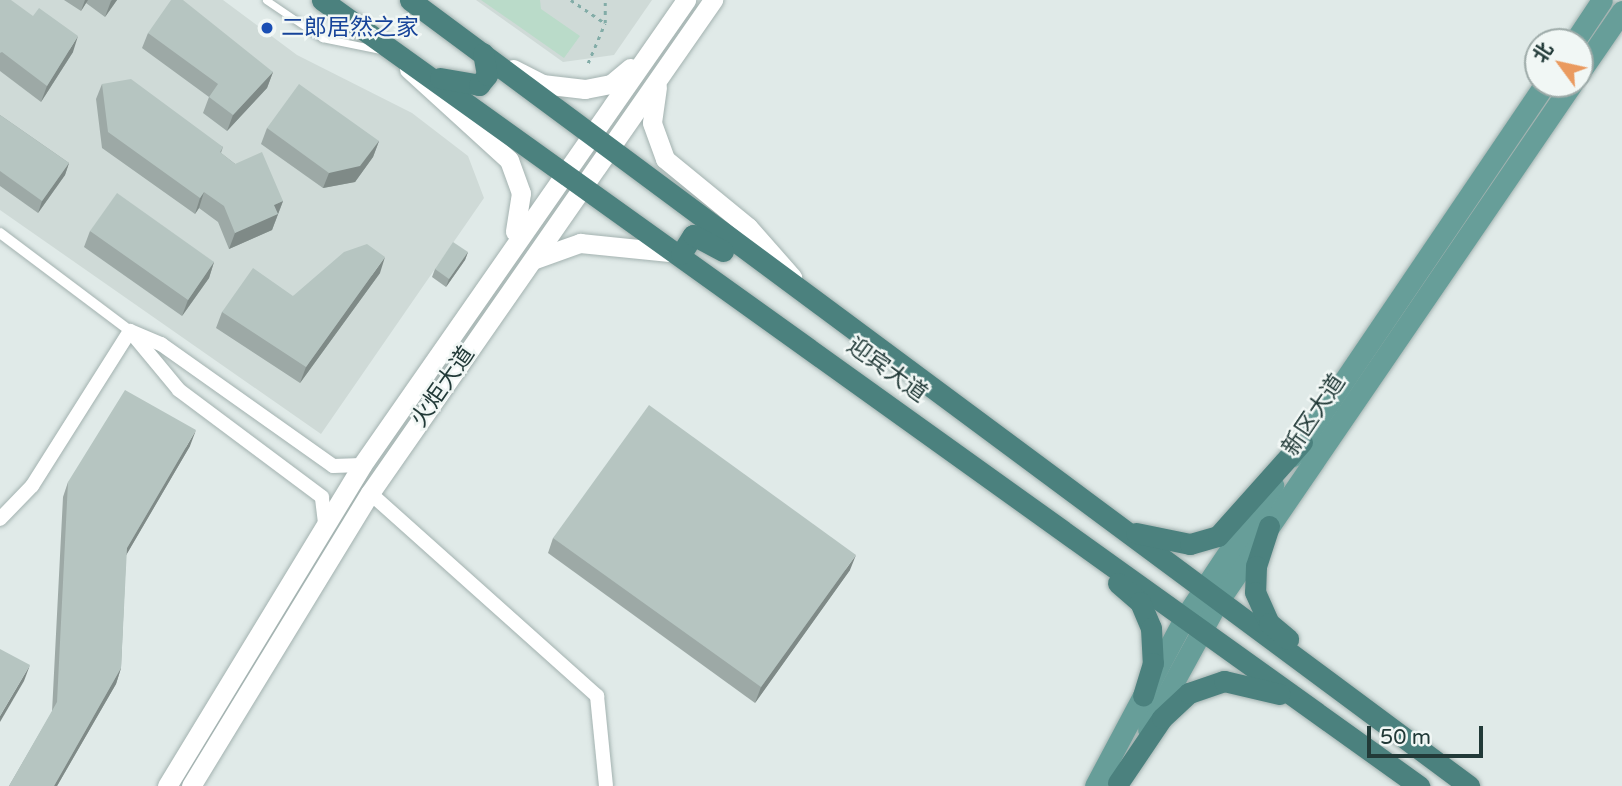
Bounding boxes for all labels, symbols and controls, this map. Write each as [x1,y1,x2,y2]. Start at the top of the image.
place label: 二郎居然之家 [281,14,419,42]
marker: 二郎居然之家 [259,20,275,36]
north arrow [1524,28,1594,98]
text: 北 [1529,39,1557,67]
street label: 迎宾大道 [842,332,932,408]
street label: 火炬大道 [405,341,481,433]
street label: 新区大道 [1277,369,1351,461]
scale bar [1370,712,1486,756]
text: 50 m [1380,725,1431,750]

